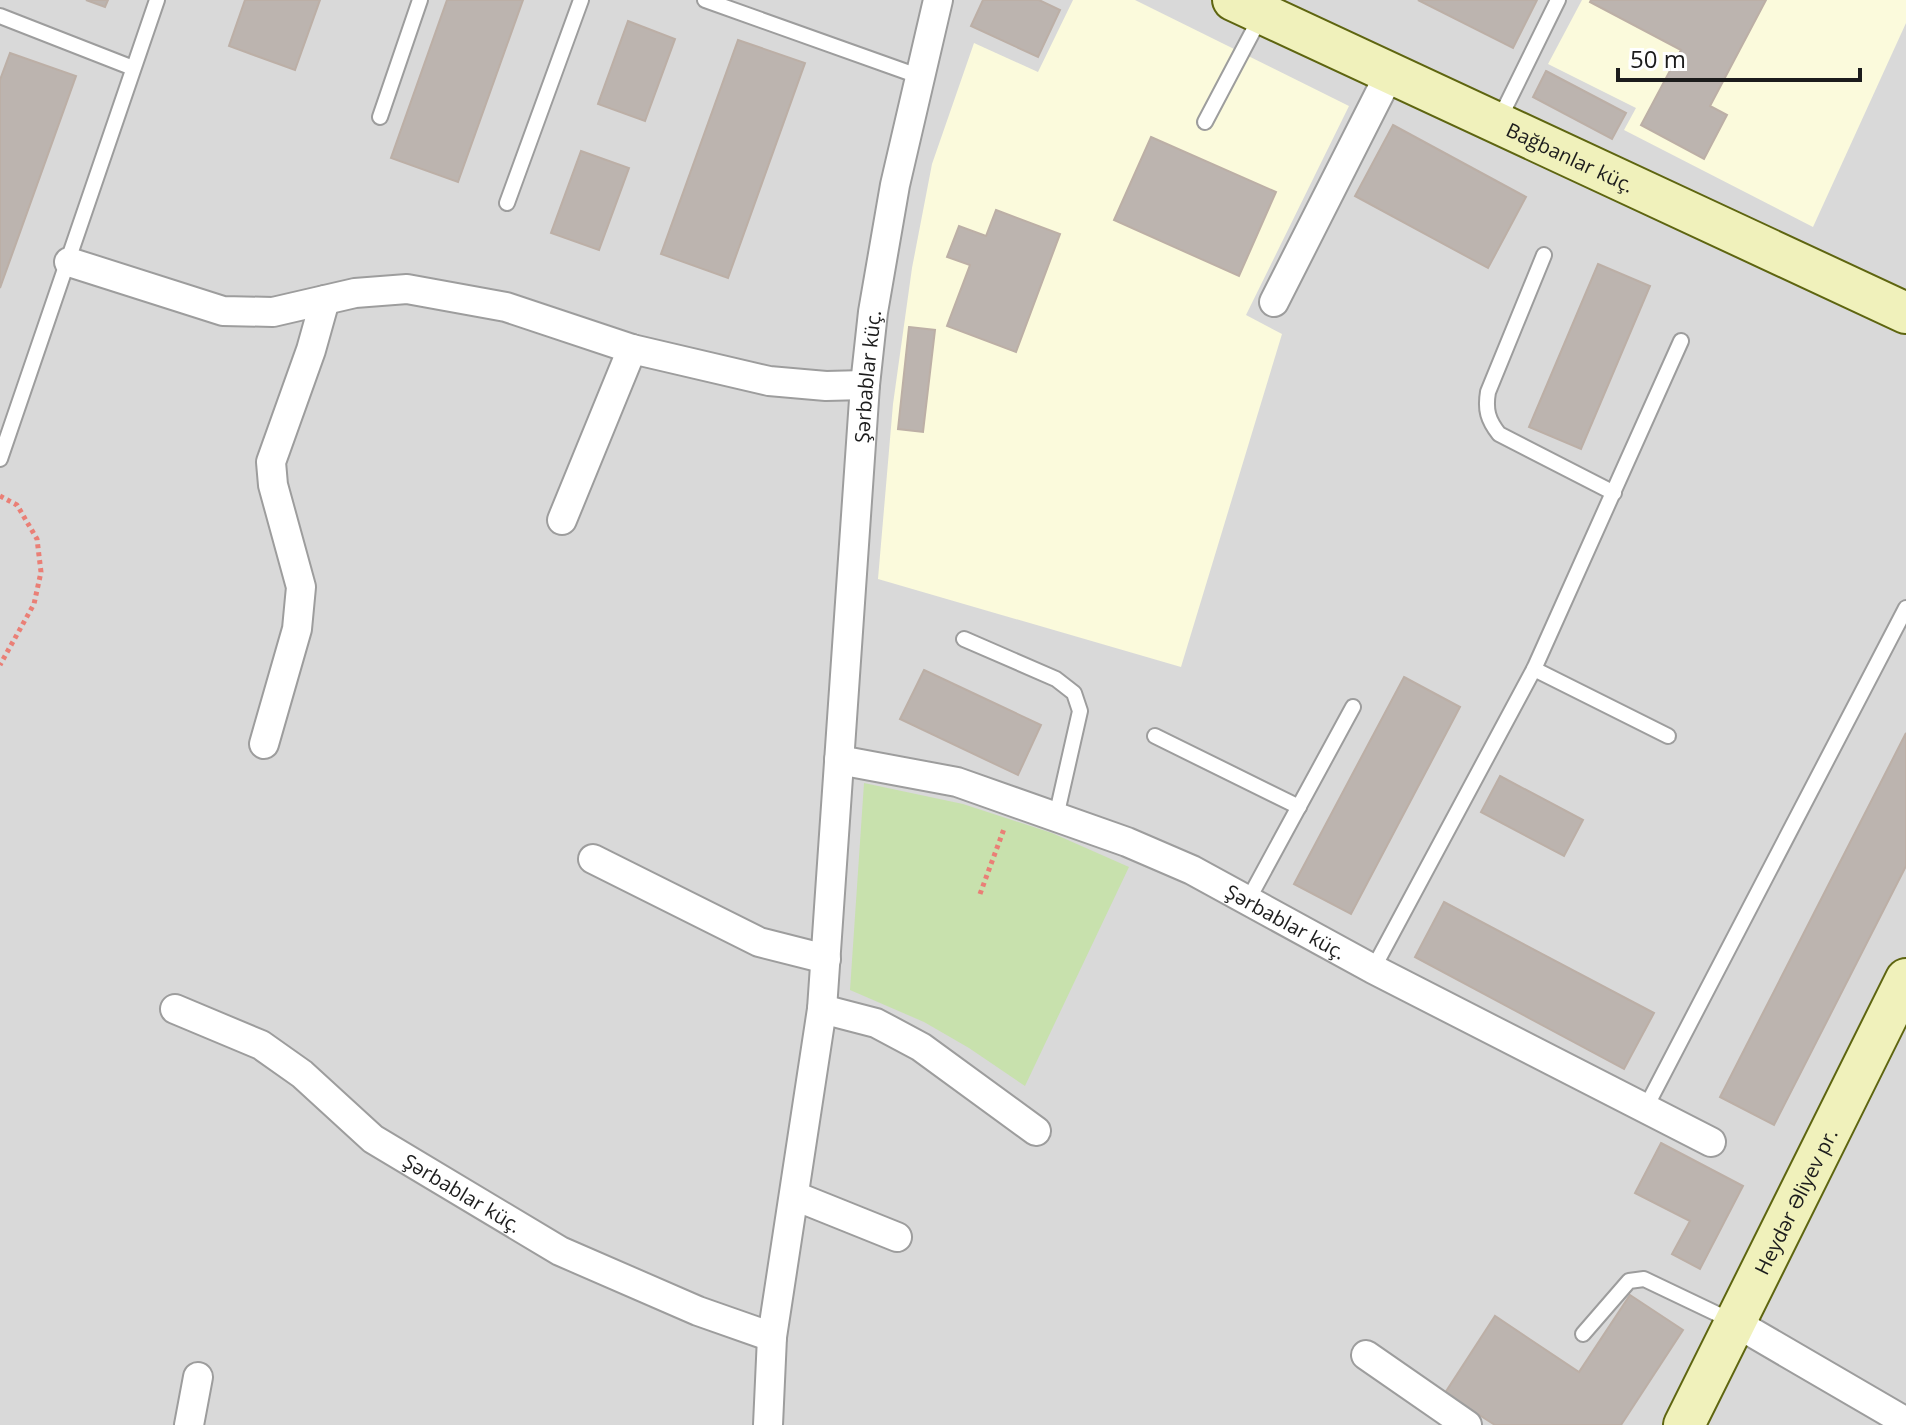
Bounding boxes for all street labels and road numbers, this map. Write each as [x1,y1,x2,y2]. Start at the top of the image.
street label: Bağbanlar küç. [1502,116,1638,198]
street label: Şərbablar küç. [848,309,887,444]
street label: Şərbablar küç. [1221,877,1351,965]
street label: Heydər Əliyev pr. [1748,1123,1843,1279]
street label: Şərbablar küç. [398,1147,527,1238]

